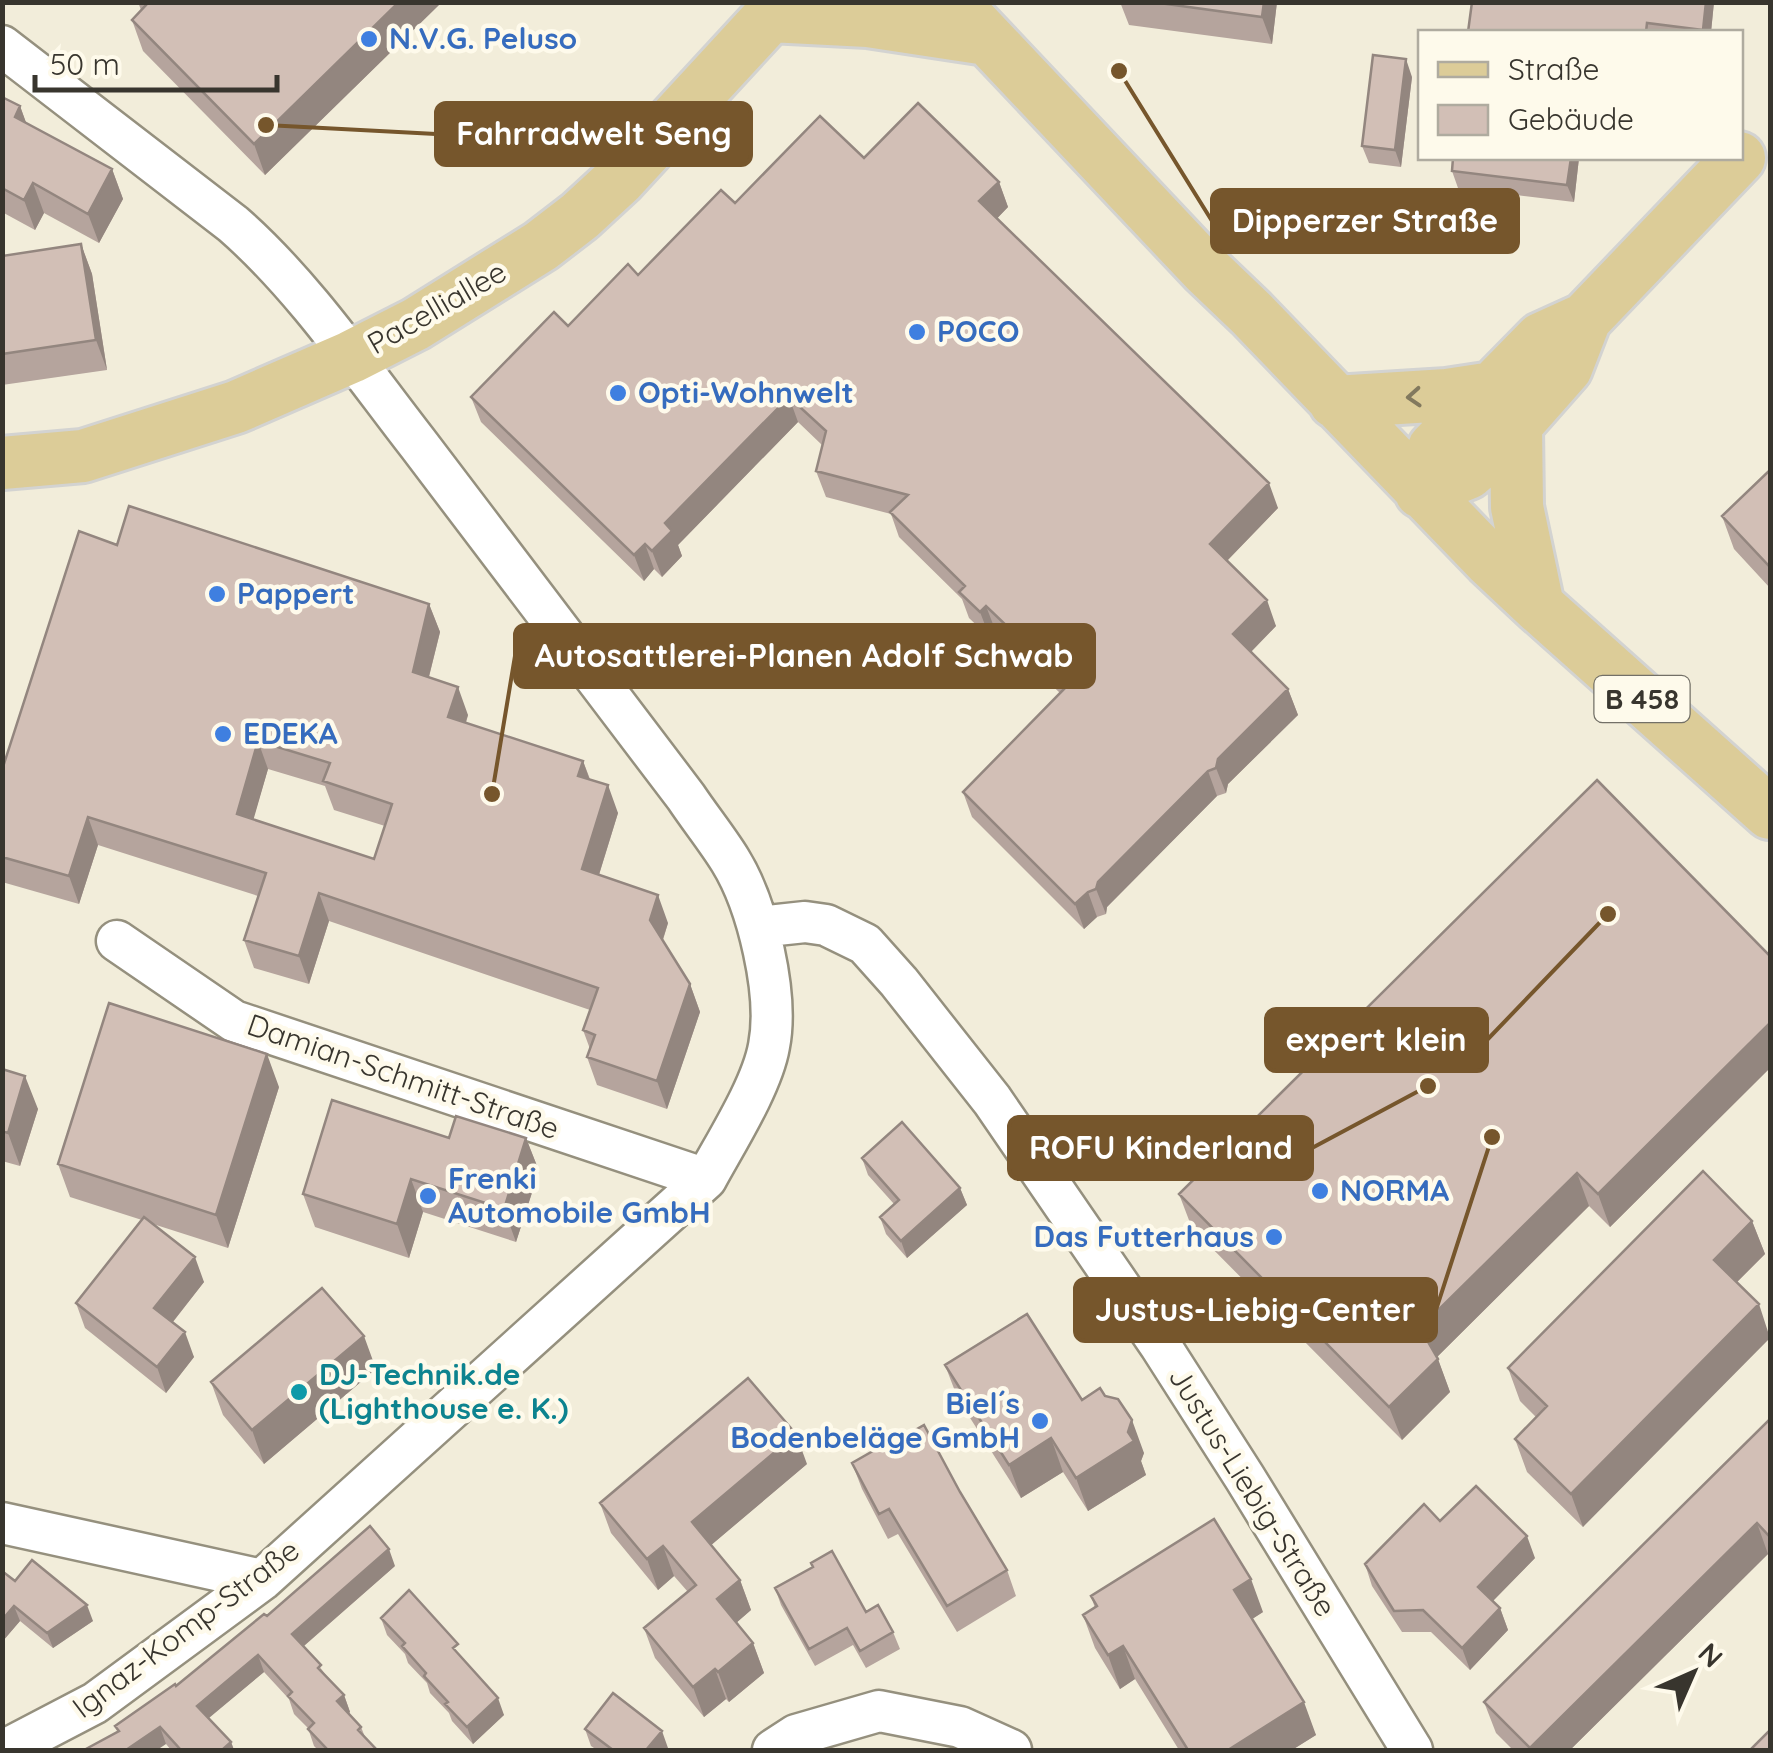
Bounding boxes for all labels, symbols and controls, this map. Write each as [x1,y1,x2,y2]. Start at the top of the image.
place label: N.V.G. Peluso [389,19,577,57]
marker: N.V.G. Peluso [358,28,380,50]
scale bar [35,30,278,92]
legend [1418,30,1743,160]
text: 50 m [50,45,120,83]
text: Straße [1508,50,1600,88]
text: Gebäude [1508,100,1634,138]
callout: Fahrradwelt Seng [436,103,751,165]
text: Fahrradwelt Seng [456,113,732,153]
callout: Dipperzer Straße [1212,190,1518,252]
text: Dipperzer Straße [1232,200,1498,240]
street label: Pacelliallee [360,252,513,362]
place label: POCO [937,312,1019,350]
marker: POCO [906,321,928,343]
place label: Opti-Wohnwelt [638,373,854,411]
marker: Opti-Wohnwelt [607,382,629,404]
one-way arrow [1405,386,1421,407]
place label: Pappert [237,574,354,612]
marker: Pappert [206,583,228,605]
callout: Autosattlerei-Planen Adolf Schwab [515,625,1094,687]
text: Autosattlerei-Planen Adolf Schwab [535,635,1073,675]
road number: B 458 [1594,676,1690,722]
place label: EDEKA [243,714,338,752]
marker: EDEKA [212,723,234,745]
street label: Damian-Schmitt-Straße [242,1005,564,1147]
callout: expert klein [1266,1009,1487,1071]
text: expert klein [1285,1019,1467,1059]
callout: ROFU Kinderland [1009,1117,1312,1179]
text: ROFU Kinderland [1029,1127,1293,1167]
place label: Frenki Automobile GmbH [448,1159,710,1231]
place label: NORMA [1340,1171,1449,1209]
marker: NORMA [1309,1180,1331,1202]
marker: Frenki Automobile GmbH [417,1185,439,1207]
place label: Das Futterhaus [1034,1217,1254,1255]
marker: Das Futterhaus [1263,1226,1285,1248]
callout: Justus-Liebig-Center [1075,1279,1436,1341]
text: Justus-Liebig-Center [1095,1289,1415,1329]
place label: DJ-Technik.de (Lighthouse e. K.) [319,1355,569,1427]
street label: Justus-Liebig-Straße [1161,1360,1345,1623]
marker: DJ-Technik.de (Lighthouse e. K.) [288,1381,310,1403]
place label: Biel´s Bodenbeläge GmbH [730,1384,1020,1456]
marker: Biel´s Bodenbeläge GmbH [1029,1410,1051,1432]
street label: Ignaz-Komp-Straße [64,1530,306,1726]
north arrow [1643,1623,1743,1723]
text: N [1691,1635,1731,1675]

